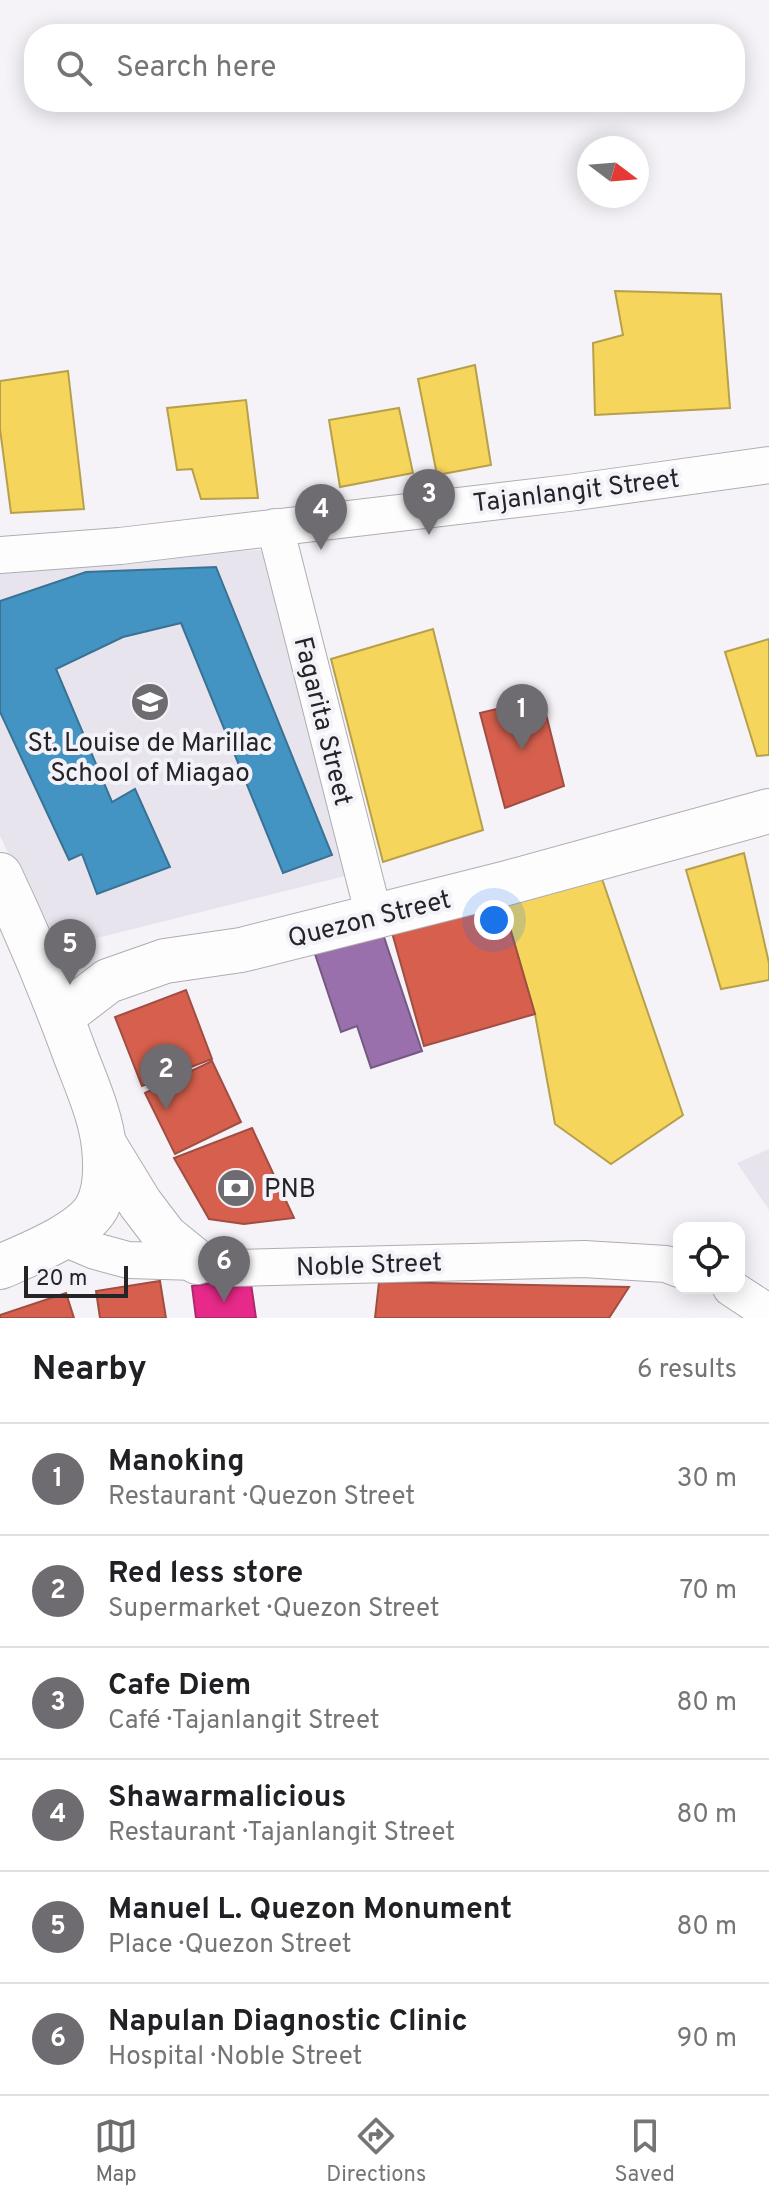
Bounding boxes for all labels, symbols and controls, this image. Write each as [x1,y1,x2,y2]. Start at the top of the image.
search box [24,24,745,112]
icon: search [52,46,96,90]
text: Search here [116,50,276,87]
north arrow [577,136,649,208]
street label: Tajanlangit Street [471,463,681,522]
pin: 3 [403,469,455,535]
pin: 4 [295,484,347,550]
street label: Fagarita Street [285,634,359,810]
school or university icon: St. Louise de Marillac School of Miagao [129,681,171,723]
pin: 1 [496,684,548,750]
place label: St. Louise de Marillac School of Miagao [27,728,273,791]
street label: Quezon Street [285,884,455,957]
your location [474,900,514,940]
pin: 5 [44,919,96,985]
pin: 2 [140,1044,192,1110]
bank icon: PNB [215,1167,257,1209]
place label: PNB [264,1174,316,1207]
map controls [673,1222,745,1294]
button: locate [673,1222,745,1294]
pin: 6 [198,1236,250,1302]
street label: Noble Street [296,1247,443,1286]
scale bar [24,1262,128,1298]
text: 20 m [36,1266,87,1293]
text: Nearby [32,1349,147,1392]
text: 6 results [637,1354,737,1387]
text: Manoking [108,1444,245,1481]
text: 1 [53,1463,63,1496]
text: 30 m [677,1463,737,1496]
text: Restaurant · Quezon Street [108,1481,415,1514]
text: Red less store [108,1556,303,1593]
text: 2 [50,1575,66,1608]
text: 70 m [679,1575,737,1608]
text: Supermarket · Quezon Street [108,1593,439,1626]
text: Cafe Diem [108,1668,251,1705]
text: 3 [50,1687,66,1720]
text: 80 m [677,1687,737,1720]
text: Café · Tajanlangit Street [108,1705,379,1738]
text: Shawarmalicious [108,1780,346,1817]
text: 4 [50,1799,66,1832]
text: 80 m [677,1799,737,1832]
text: Restaurant · Tajanlangit Street [108,1817,455,1850]
text: Manuel L. Quezon Monument [108,1892,512,1929]
text: 5 [50,1911,66,1944]
text: 80 m [677,1911,737,1944]
text: Place · Quezon Street [108,1929,351,1962]
text: Napulan Diagnostic Clinic [108,2004,468,2041]
text: 6 [50,2023,66,2056]
text: 90 m [677,2023,737,2056]
text: Hospital · Noble Street [108,2041,362,2074]
tab: Map [94,2114,138,2189]
tab: Directions [326,2114,426,2189]
tab: Saved [614,2114,675,2189]

